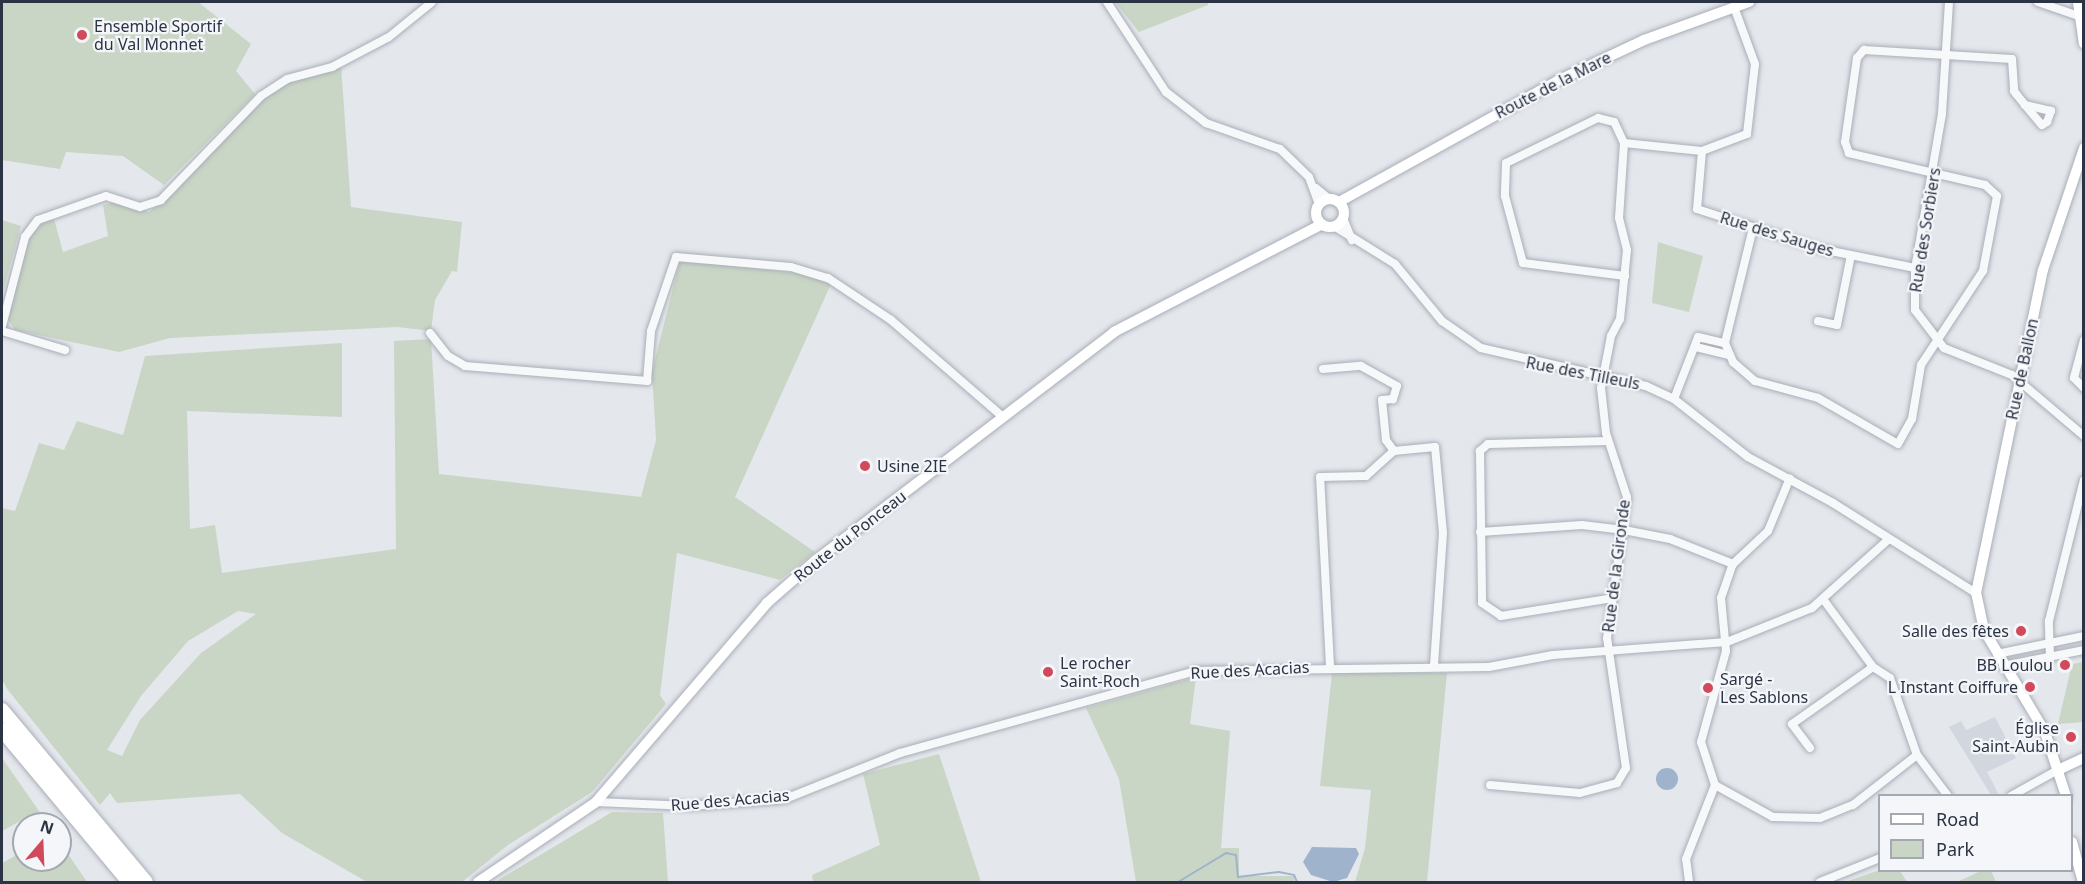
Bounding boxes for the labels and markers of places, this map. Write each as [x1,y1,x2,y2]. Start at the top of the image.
place label: Ensemble Sportif du Val Monnet [94,16,222,54]
marker: Ensemble Sportif du Val Monnet [75,28,89,42]
place label: Usine 2IE [877,456,947,476]
marker: Usine 2IE [858,459,872,473]
place label: Salle des fêtes [1902,621,2009,641]
marker: Salle des fêtes [2014,624,2028,638]
place label: Le rocher Saint-Roch [1060,653,1140,691]
place label: BB Loulou [1976,655,2053,675]
marker: BB Loulou [2058,658,2072,672]
marker: Le rocher Saint-Roch [1041,665,1055,679]
place label: Sargé - Les Sablons [1720,669,1808,707]
place label: L Instant Coiffure [1888,677,2018,697]
marker: L Instant Coiffure [2023,680,2037,694]
marker: Sargé - Les Sablons [1701,681,1715,695]
place label: Église Saint-Aubin [1972,718,2059,756]
marker: Église Saint-Aubin [2064,730,2078,744]

